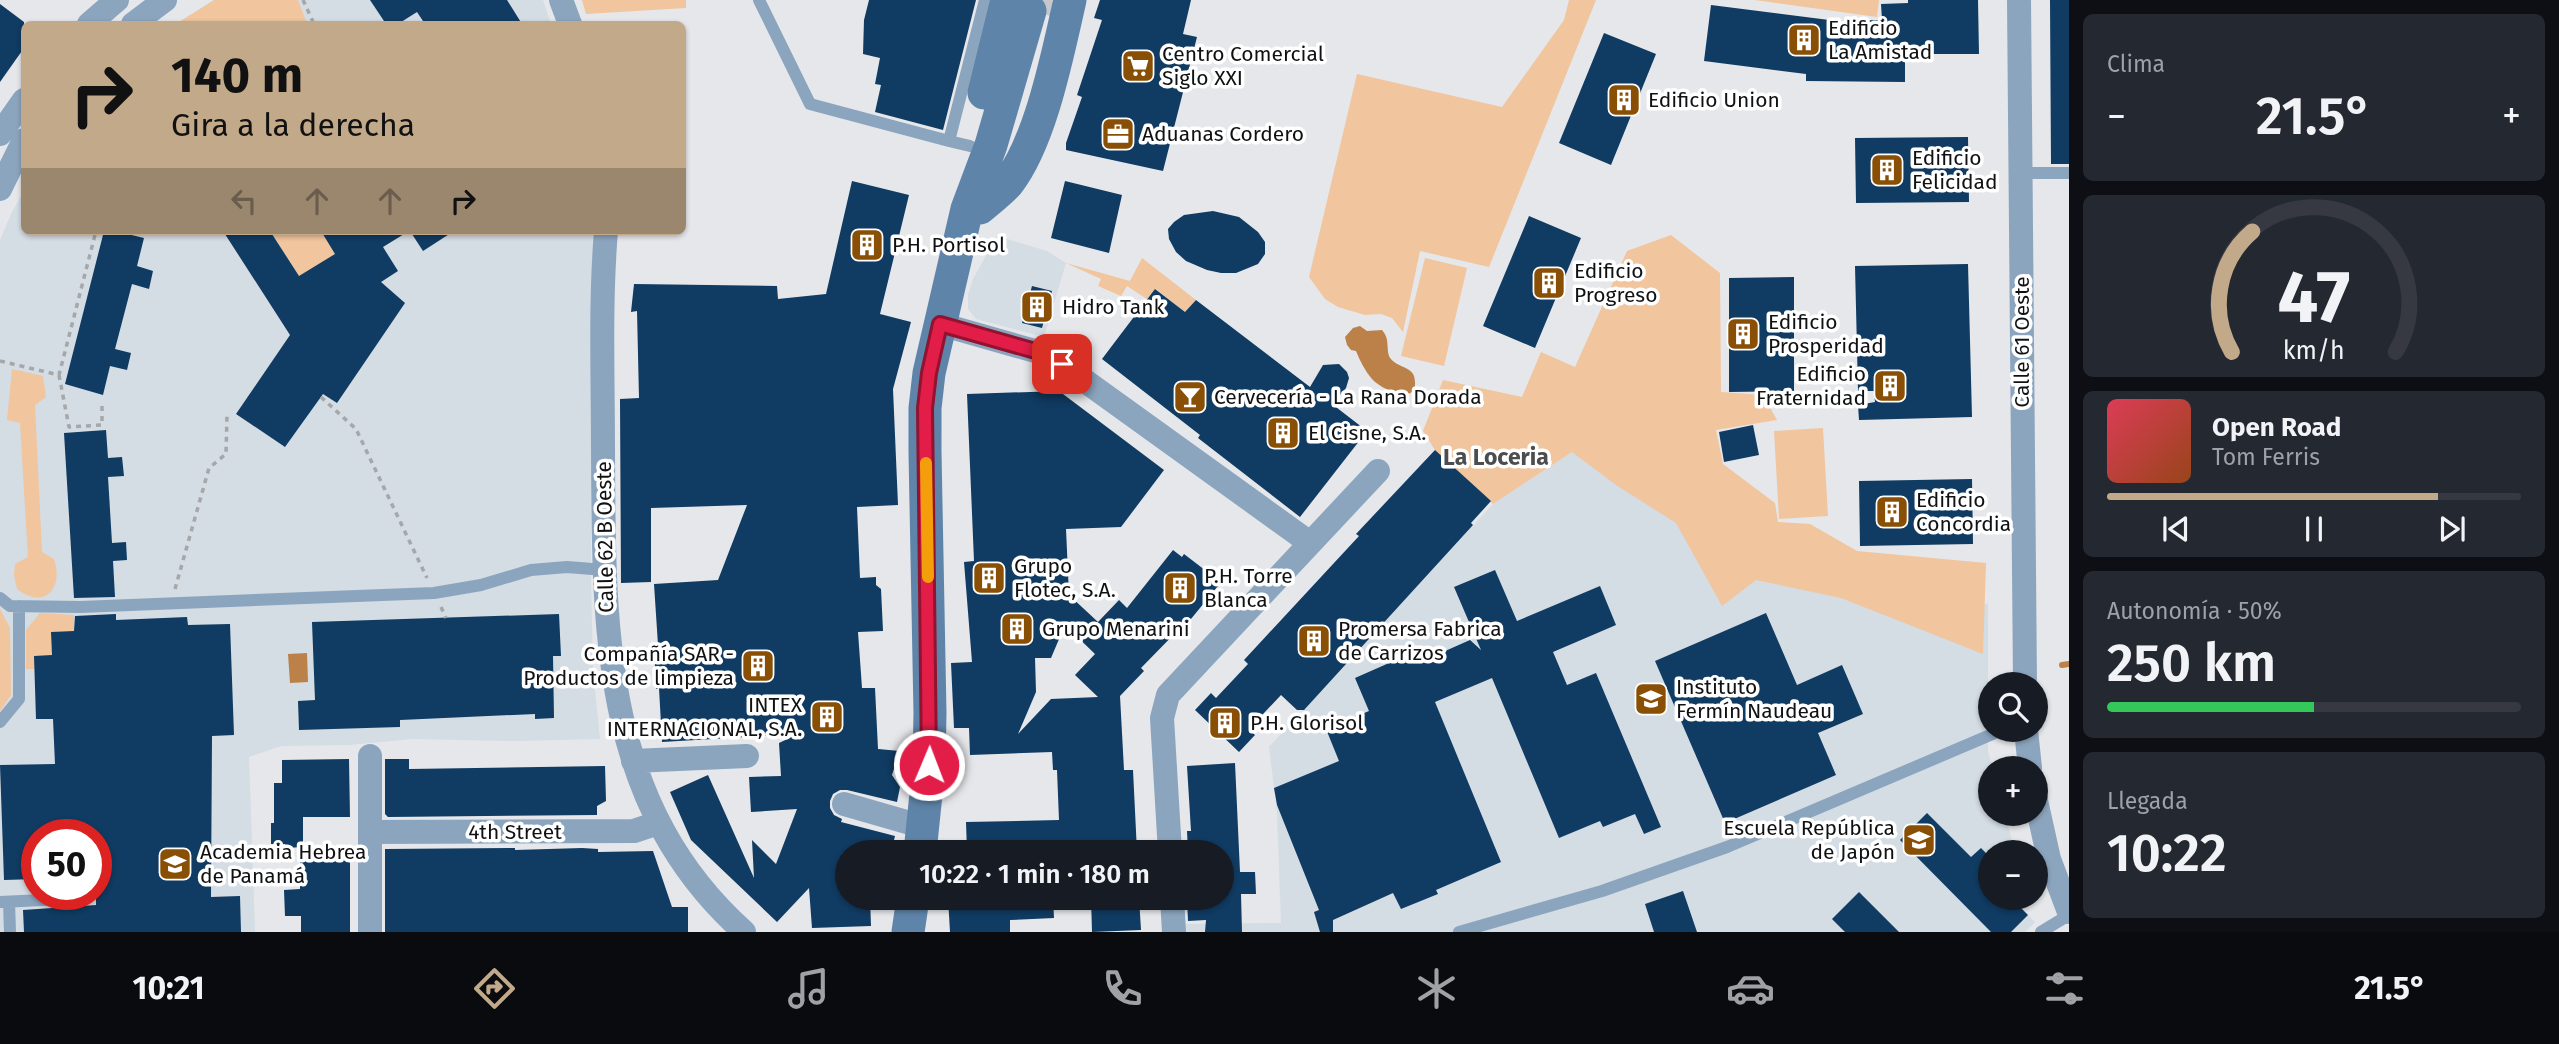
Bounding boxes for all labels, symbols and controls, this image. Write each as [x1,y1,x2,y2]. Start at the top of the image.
place label: Edificio La Amistad [1828,15,1932,65]
building icon: Edificio La Amistad [1785,21,1823,59]
place label: Centro Comercial Siglo XXI [1162,41,1324,91]
text: 140 m [171,46,303,105]
supermarket icon: Centro Comercial Siglo XXI [1119,47,1157,85]
icon: right [56,49,147,140]
text: Clima [2107,50,2165,78]
building icon: Edificio Union [1605,81,1643,119]
text: 21.5° [2256,85,2372,148]
place label: Edificio Union [1648,87,1780,113]
text: − [2107,93,2126,139]
text: + [2502,93,2521,139]
text: Gira a la derecha [171,106,415,144]
office icon: Aduanas Cordero [1099,115,1137,153]
place label: Aduanas Cordero [1142,121,1304,147]
place label: Edificio Felicidad [1912,145,1998,195]
building icon: Edificio Felicidad [1868,151,1906,189]
icon: left [225,182,263,220]
icon: ahead [298,182,336,220]
icon: ahead [371,182,409,220]
icon: right [444,182,482,220]
building icon: P.H. Portisol [848,226,886,264]
place label: P.H. Portisol [892,232,1005,258]
text: 47 [2277,254,2351,341]
place label: Edificio Progreso [1574,258,1657,308]
building icon: Edificio Progreso [1530,264,1568,302]
street label: Calle 61 Oeste [2009,276,2035,408]
building icon: Hidro Tank [1018,288,1056,326]
place label: Hidro Tank [1062,294,1165,320]
place label: Edificio Prosperidad [1768,309,1884,359]
building icon: Edificio Prosperidad [1724,315,1762,353]
pin [1032,334,1092,394]
text: km/h [2283,335,2345,365]
icon: arrive [1043,345,1081,383]
place label: Edificio Fraternidad [1756,361,1866,411]
building icon: Edificio Fraternidad [1871,367,1909,405]
bar icon: Cervecería - La Rana Dorada [1171,378,1209,416]
place label: Cervecería - La Rana Dorada [1214,384,1482,410]
text: Open Road [2212,412,2341,443]
building icon: El Cisne, S.A. [1264,414,1302,452]
place label: El Cisne, S.A. [1308,420,1426,446]
district label: La Loceria [1443,443,1549,471]
text: Tom Ferris [2212,443,2320,471]
street label: Calle 62 B Oeste [591,461,619,613]
place label: Edificio Concordia [1916,487,2011,537]
building icon: Edificio Concordia [1873,493,1911,531]
icon: previous [2157,510,2195,548]
icon: pause [2295,510,2333,548]
icon: next [2433,510,2471,548]
place label: Grupo Flotec, S.A. [1014,553,1116,603]
building icon: Grupo Flotec, S.A. [970,559,1008,597]
place label: P.H. Torre Blanca [1204,563,1293,613]
building icon: P.H. Torre Blanca [1161,569,1199,607]
text: Autonomía · 50% [2107,597,2282,625]
building icon: Grupo Menarini [998,610,1036,648]
place label: Grupo Menarini [1042,616,1190,642]
place label: Promersa Fabrica de Carrizos [1338,616,1502,666]
building icon: Promersa Fabrica de Carrizos [1295,622,1333,660]
text: 250 km [2107,632,2276,695]
place label: Compañía SAR - Productos de limpieza [523,641,734,691]
building icon: Compañía SAR - Productos de limpieza [739,647,777,685]
map controls [1978,672,2048,910]
button: search [1978,672,2048,742]
place label: Instituto Fermín Naudeau [1676,674,1832,724]
school or university icon: Instituto Fermín Naudeau [1632,680,1670,718]
place label: INTEX INTERNACIONAL, S.A. [607,692,803,742]
building icon: INTEX INTERNACIONAL, S.A. [808,698,846,736]
building icon: P.H. Glorisol [1206,704,1244,742]
place label: P.H. Glorisol [1250,710,1363,736]
position arrow [892,728,966,802]
button: + [1978,756,2048,826]
text: Llegada [2107,787,2188,815]
place label: Escuela República de Japón [1723,815,1895,865]
speed limit sign: 50 [21,819,112,910]
street label: 4th Street [468,819,562,845]
school or university icon: Escuela República de Japón [1900,821,1938,859]
text: 10:22 [2107,822,2227,885]
place label: Academia Hebrea de Panamá [200,839,367,889]
button: − [1978,840,2048,910]
school or university icon: Academia Hebrea de Panamá [156,845,194,883]
text: 10:22 · 1 min · 180 m [919,859,1150,890]
icon: directions [470,964,519,1013]
icon: music [784,964,833,1013]
icon: phone [1098,964,1147,1013]
icon: climate [1412,964,1461,1013]
icon: car [1726,964,1775,1013]
icon: filters [2040,964,2089,1013]
text: 10:21 [133,969,204,1007]
text: 21.5° [2354,969,2426,1007]

